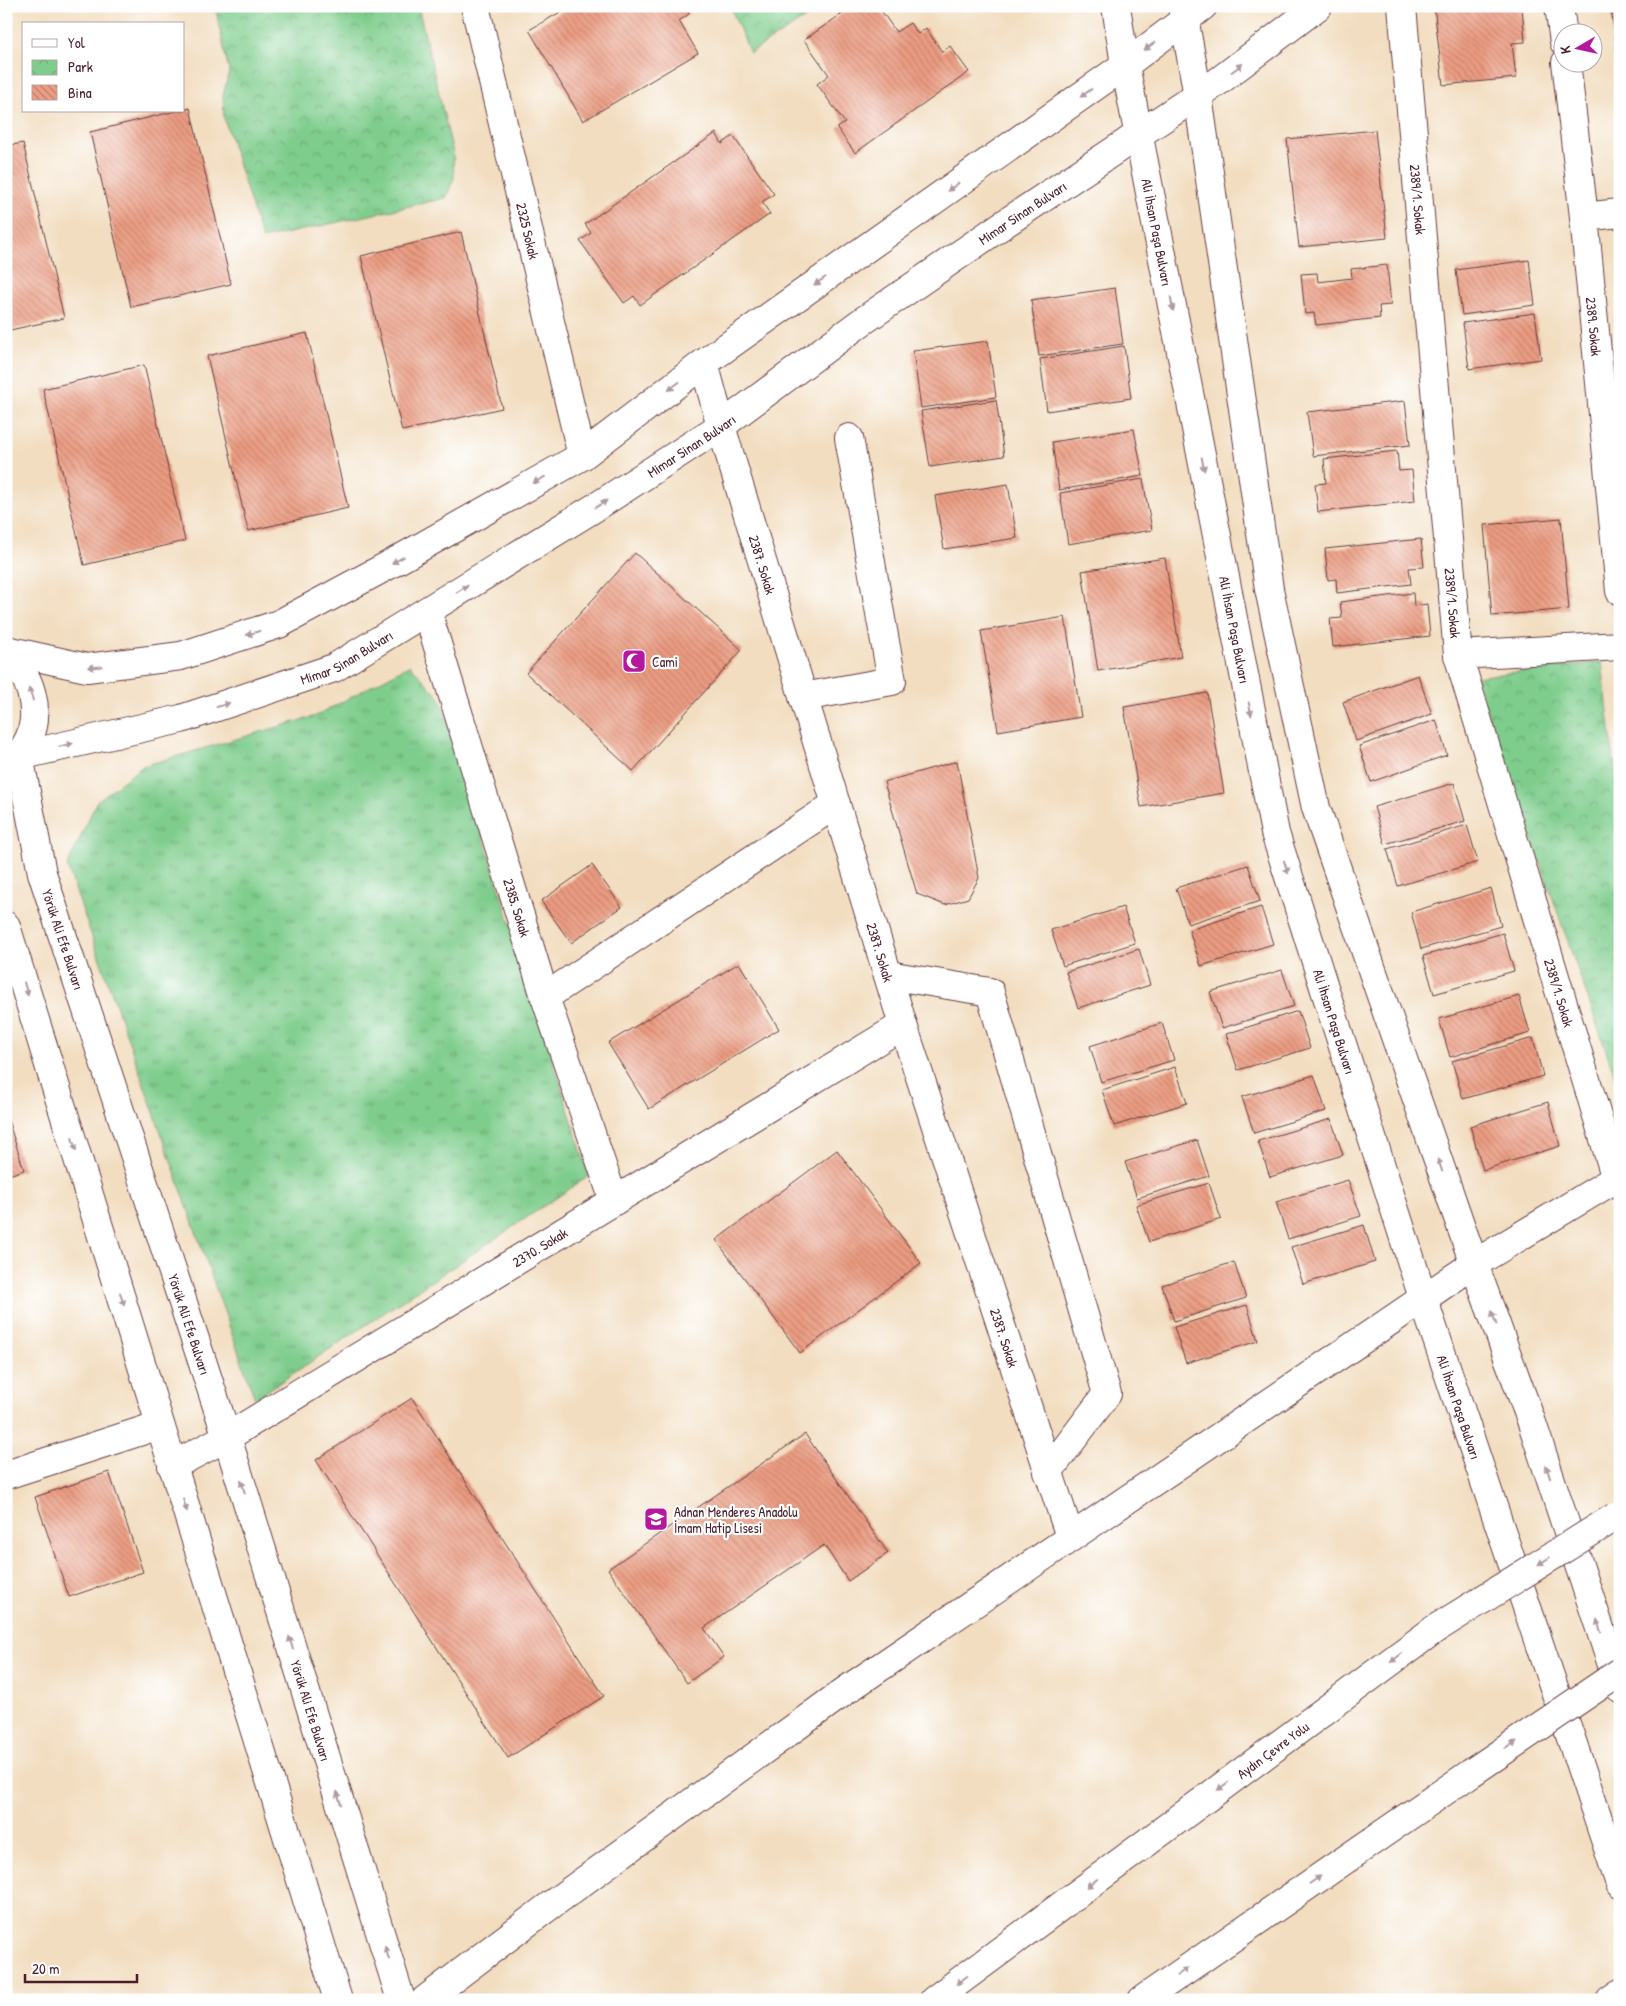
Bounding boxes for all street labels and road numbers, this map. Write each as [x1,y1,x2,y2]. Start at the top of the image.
street label: 2389/1. Sokak [1406,163,1431,235]
street label: Mimar Sinan Bulvarı [974,176,1070,248]
street label: Ali İhsan Paşa Bulvarı [1138,177,1177,287]
street label: 2325 Sokak [513,200,544,261]
street label: 2389. Sokak [1582,296,1607,357]
street label: Mimar Sinan Bulvarı [643,409,739,481]
street label: 2387. Sokak [745,532,781,597]
street label: 2389/1. Sokak [1441,567,1466,639]
street label: Ali İhsan Paşa Bulvarı [1216,574,1255,685]
street label: Mimar Sinan Bulvarı [298,625,396,688]
street label: 2385. Sokak [500,876,536,939]
street label: Yörük Ali Efe Bulvarı [38,886,89,992]
street label: 2387. Sokak [863,920,899,984]
street label: 2389/1. Sokak [1541,956,1579,1029]
street label: Ali İhsan Paşa Bulvarı [1309,967,1361,1076]
street label: 2370. Sokak [508,1222,571,1271]
street label: Yörük Ali Efe Bulvarı [165,1271,215,1377]
street label: 2387. Sokak [986,1305,1024,1370]
street label: Ali İhsan Paşa Bulvarı [1433,1352,1486,1462]
street label: Yörük Ali Efe Bulvarı [287,1657,336,1763]
street label: Aydın Çevre Yolu [1232,1716,1313,1782]

